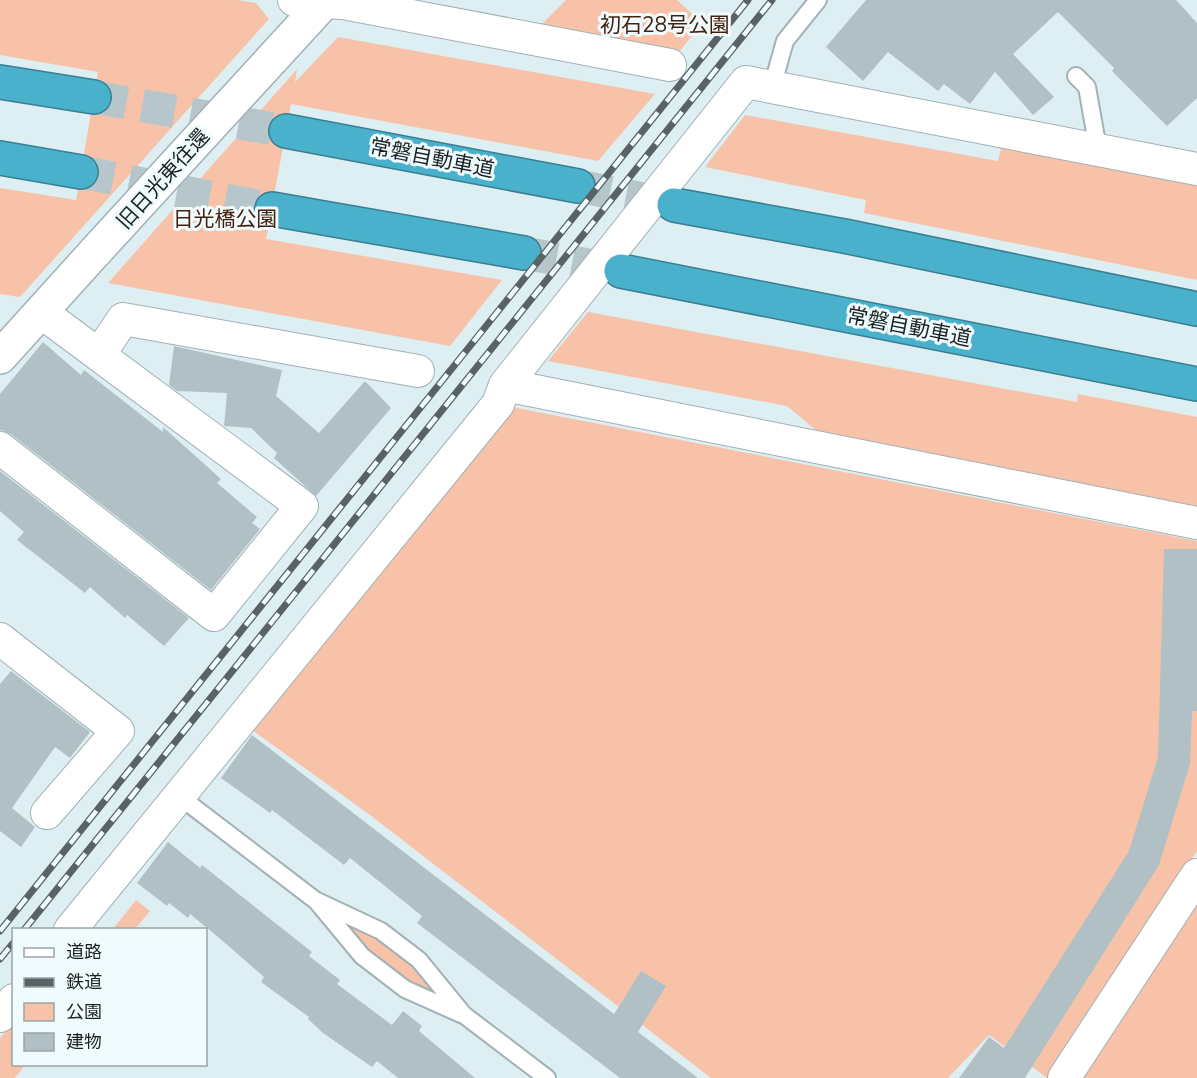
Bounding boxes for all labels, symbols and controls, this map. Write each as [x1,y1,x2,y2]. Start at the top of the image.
park label: 初石28号公園 [600,11,730,39]
street label: 旧日光東往還 [110,123,216,235]
street label: 常磐自動車道 [367,132,497,184]
park label: 日光橋公園 [173,205,278,233]
street label: 常磐自動車道 [844,301,974,353]
legend [12,928,207,1066]
text: 道路 [66,940,102,964]
text: 鉄道 [66,970,102,994]
text: 公園 [66,1000,102,1024]
text: 建物 [66,1030,102,1054]

